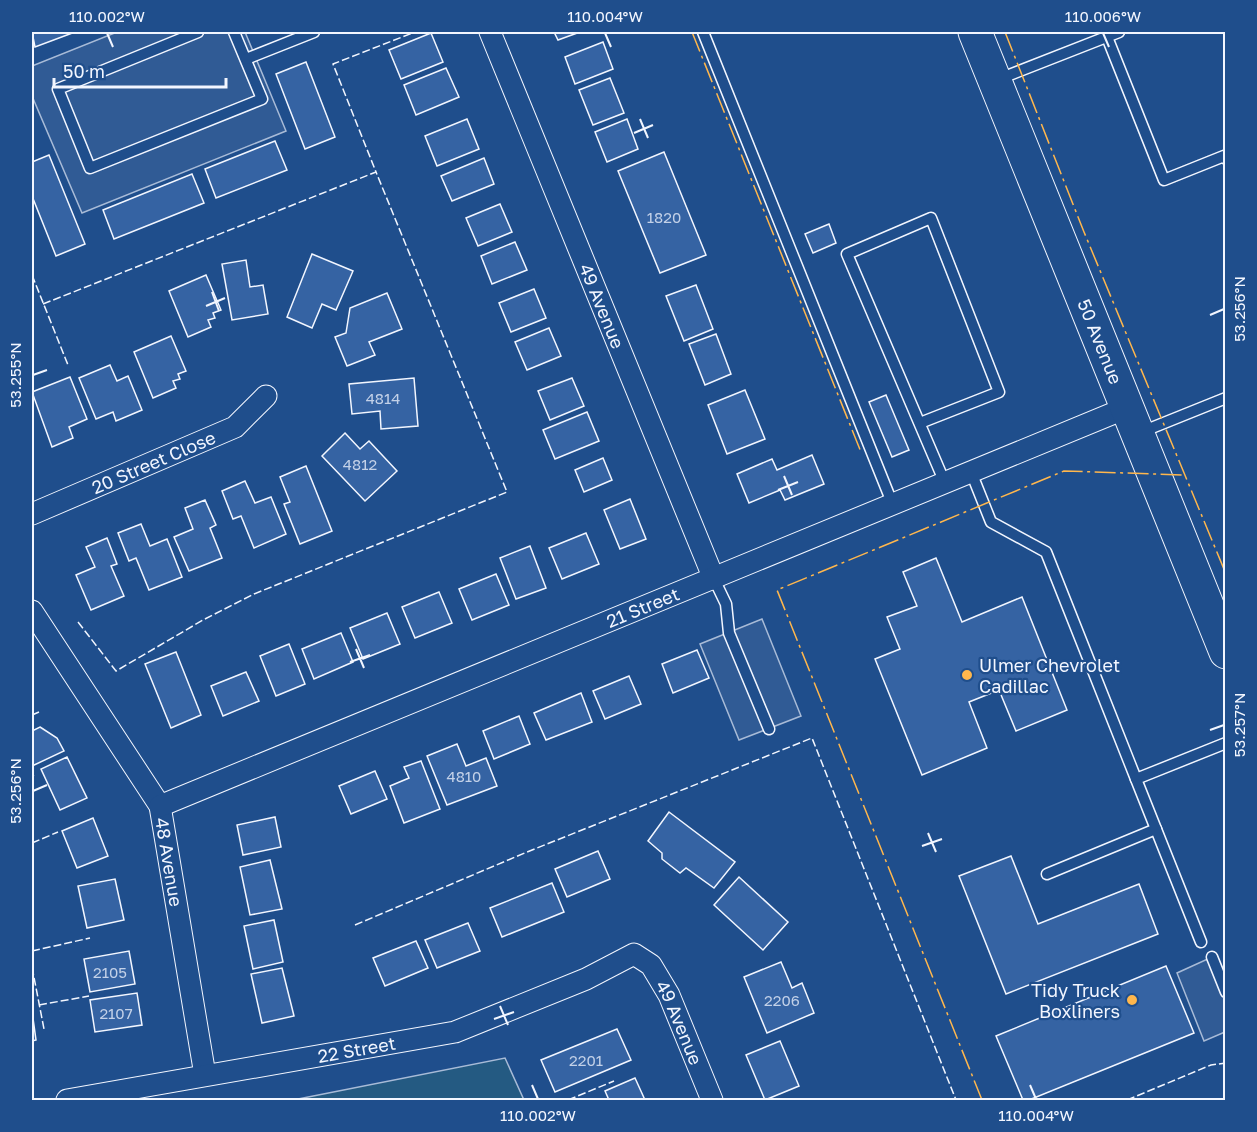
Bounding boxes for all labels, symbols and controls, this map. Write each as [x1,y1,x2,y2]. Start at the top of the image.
text: 110.002°W [69,7,145,25]
text: 110.004°W [567,7,643,25]
text: 110.006°W [1065,7,1141,25]
scale bar [54,51,226,89]
text: 50 m [63,60,105,82]
house number: 1820 [647,208,681,226]
street label: 49 Avenue [575,260,629,352]
text: 53.256°N [1230,276,1248,342]
street label: 50 Avenue [1073,296,1127,387]
text: 53.255°N [6,342,24,408]
house number: 4814 [366,389,400,407]
street label: 20 Street Close [88,426,219,498]
house number: 4812 [343,455,377,473]
street label: 21 Street [603,582,682,632]
place label: Ulmer Chevrolet Cadillac [979,654,1120,697]
marker: Ulmer Chevrolet Cadillac [960,668,974,682]
text: 53.257°N [1230,693,1248,757]
text: 53.256°N [6,758,24,824]
house number: 4810 [447,767,481,785]
street label: 48 Avenue [151,816,188,908]
house number: 2105 [93,963,127,981]
street label: 49 Avenue [652,976,707,1068]
place label: Tidy Truck Boxliners [1031,979,1120,1022]
house number: 2206 [764,991,800,1009]
marker: Tidy Truck Boxliners [1125,993,1139,1007]
house number: 2107 [99,1004,133,1022]
street label: 22 Street [316,1032,397,1067]
house number: 2201 [569,1051,603,1069]
text: 110.002°W [500,1106,576,1124]
text: 110.004°W [998,1106,1074,1124]

